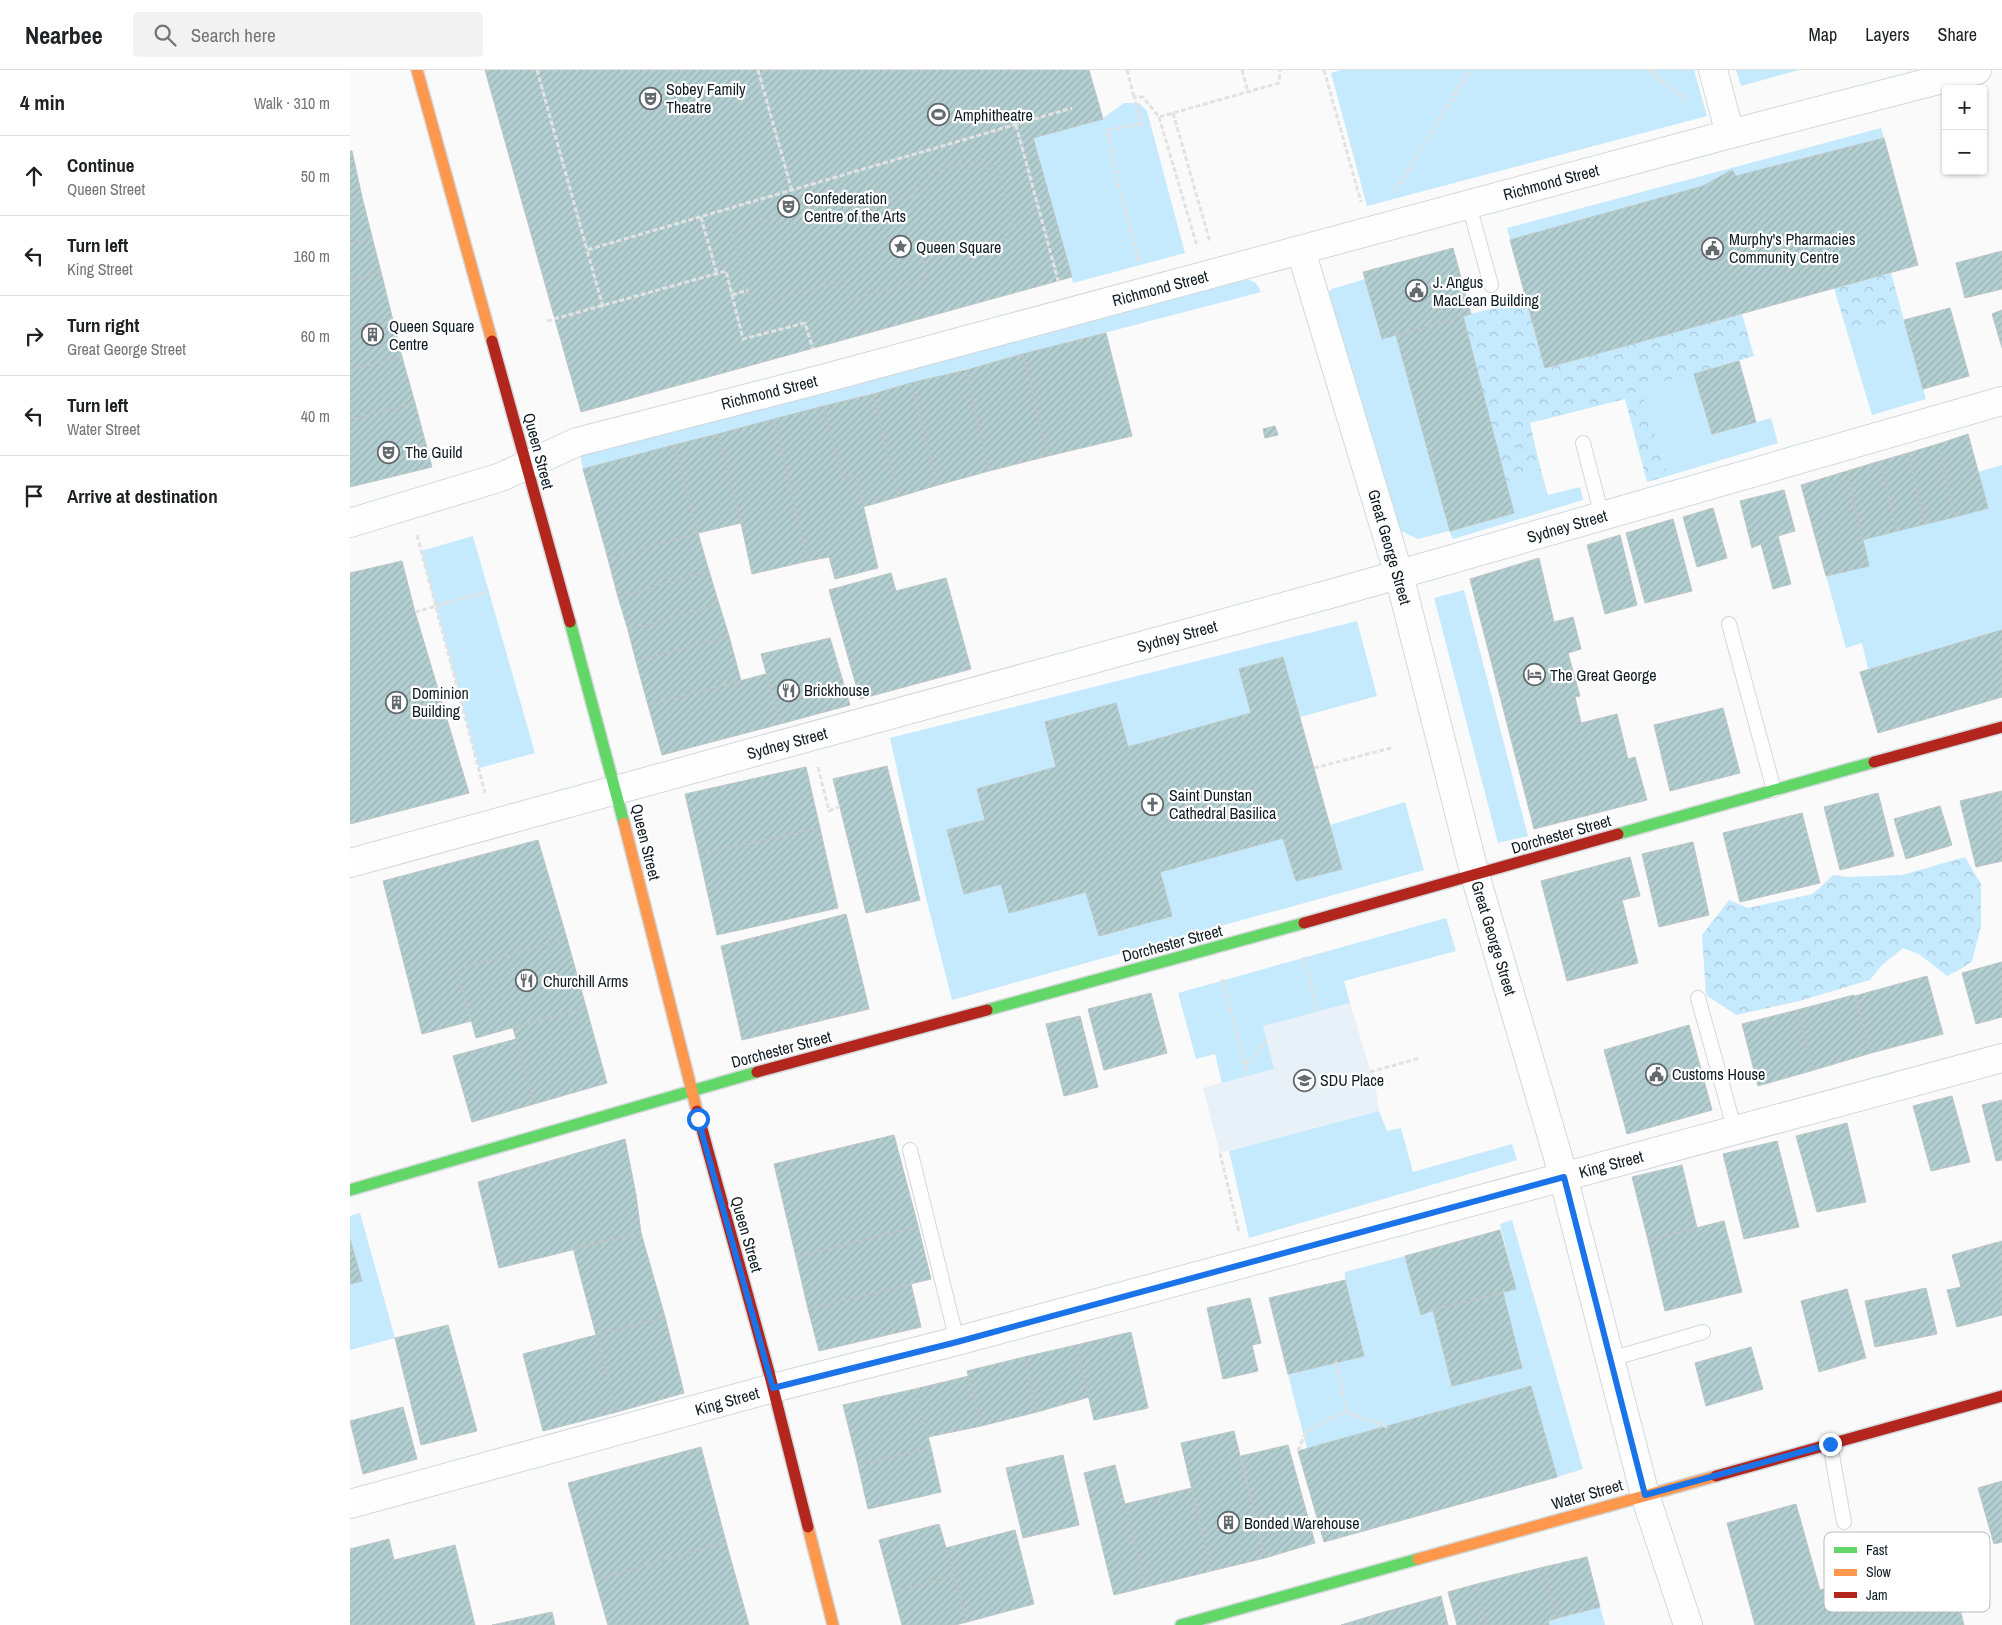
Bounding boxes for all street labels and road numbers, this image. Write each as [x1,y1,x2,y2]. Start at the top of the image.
street label: Richmond Street [1501,159,1602,205]
street label: Richmond Street [1110,265,1211,311]
street label: Richmond Street [719,369,820,415]
street label: Queen Street [518,410,560,492]
street label: Great George Street [1363,487,1417,608]
street label: Sydney Street [1524,504,1610,548]
street label: Sydney Street [1134,615,1220,657]
street label: Sydney Street [744,722,830,764]
street label: Queen Street [626,801,666,883]
street label: Dorchester Street [1509,809,1614,859]
street label: Great George Street [1466,878,1522,998]
street label: Dorchester Street [1119,919,1225,967]
street label: Dorchester Street [728,1025,834,1073]
street label: King Street [1576,1145,1646,1183]
street label: Queen Street [726,1193,768,1275]
street label: King Street [692,1381,762,1421]
street label: Water Street [1549,1473,1626,1515]

